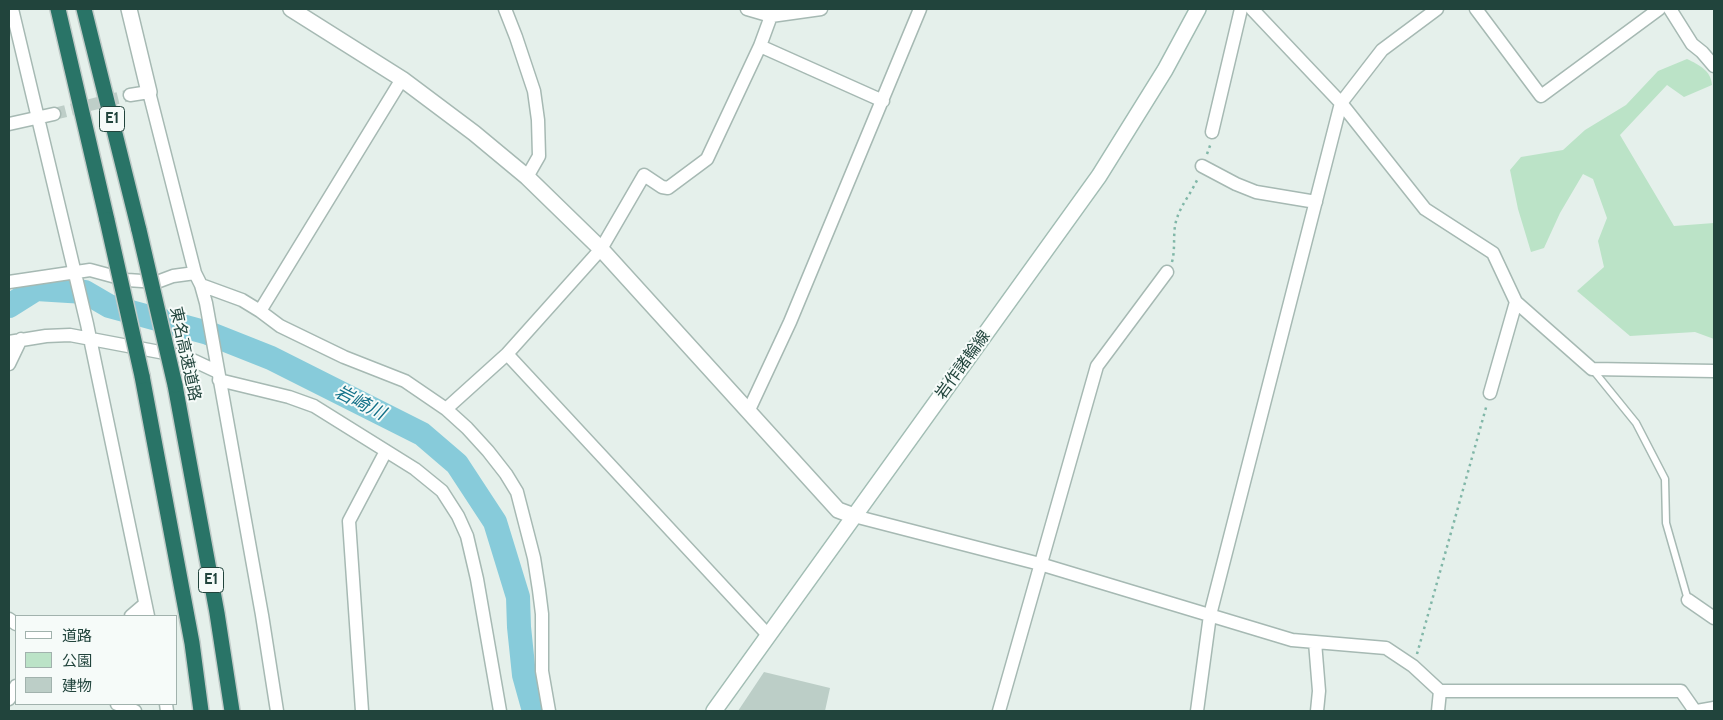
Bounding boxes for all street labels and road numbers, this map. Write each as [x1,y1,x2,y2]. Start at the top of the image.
road number: E1 [100,106,124,132]
street label: 東名高速道路 [166,305,204,403]
street label: 岩作諸輪線 [932,327,994,403]
road number: E1 [198,568,224,592]

